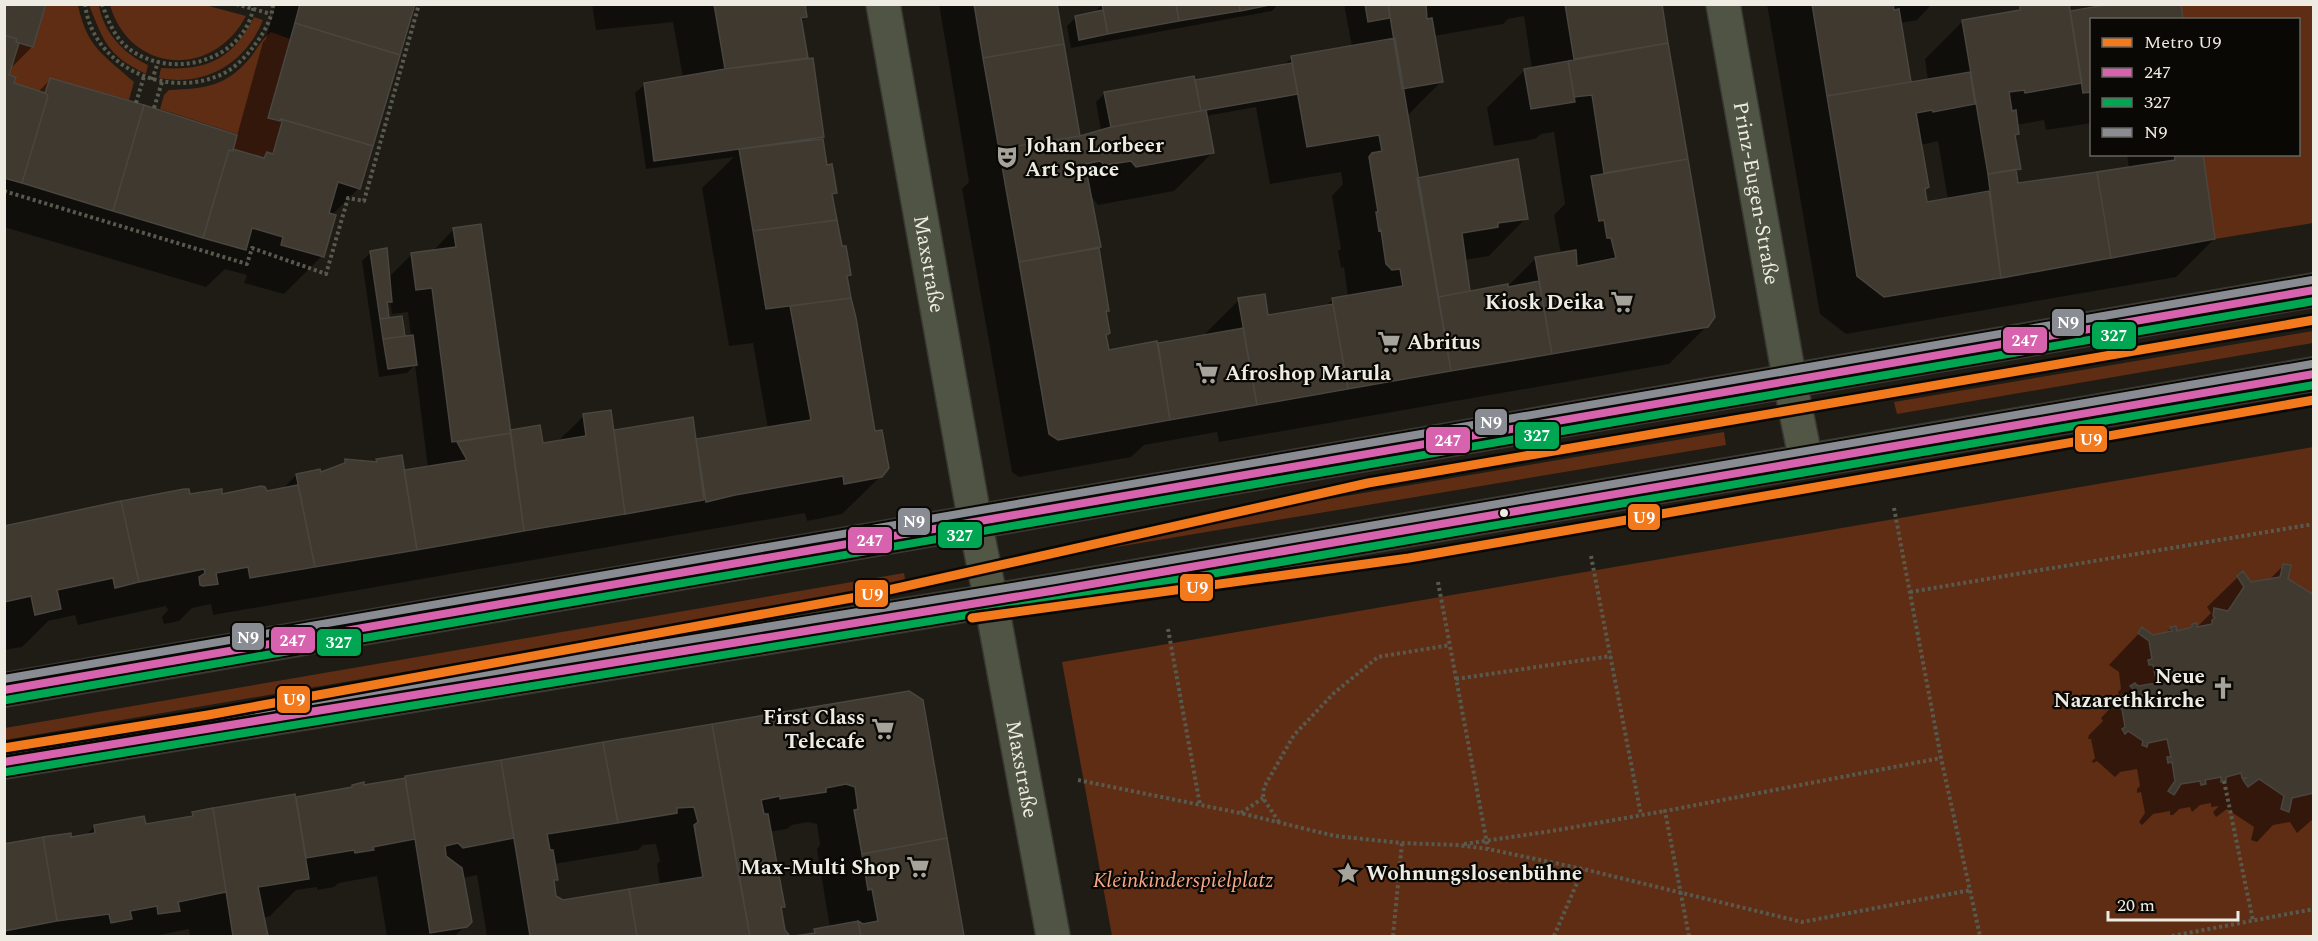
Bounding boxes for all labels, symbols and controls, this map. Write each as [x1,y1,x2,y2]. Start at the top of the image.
legend [2090,18,2300,156]
text: Metro U9 [2144,29,2221,56]
text: 247 [2144,59,2171,86]
text: 327 [2144,89,2171,116]
street label: Prinz-Eugen-Straße [1724,99,1788,288]
text: N9 [2144,119,2167,146]
place label: Johan Lorbeer Art Space [1025,130,1164,186]
theatre icon: Johan Lorbeer Art Space [994,144,1020,170]
street label: Maxstraße [904,213,953,316]
place label: Kiosk Deika [1485,287,1604,319]
supermarket icon: Kiosk Deika [1609,289,1635,315]
line badge: N9 [2051,308,2085,337]
text: N9 [2057,311,2079,335]
line badge: 327 [2091,321,2137,350]
text: 327 [2101,324,2127,348]
line badge: 247 [2002,326,2048,354]
place label: Abritus [1407,327,1481,359]
supermarket icon: Abritus [1376,329,1402,355]
text: 247 [2012,329,2038,353]
place label: Afroshop Marula [1225,358,1391,390]
supermarket icon: Afroshop Marula [1194,360,1220,386]
line badge: N9 [1474,408,1508,436]
text: N9 [1480,411,1502,435]
line badge: 327 [1514,421,1560,450]
text: 327 [1524,424,1550,448]
line badge: U9 [2074,425,2108,453]
line badge: 247 [1425,426,1471,454]
text: U9 [2080,428,2102,452]
text: 247 [1435,429,1461,453]
line badge: U9 [1627,503,1661,531]
text: U9 [1633,506,1655,530]
line badge: N9 [897,507,931,536]
unlabelled marker [1498,507,1510,519]
text: N9 [903,510,925,534]
line badge: 327 [937,521,983,549]
text: 327 [947,524,973,548]
line badge: 247 [847,526,893,554]
text: 247 [857,529,883,553]
line badge: U9 [1179,573,1214,602]
text: U9 [1186,576,1208,600]
line badge: U9 [854,579,889,608]
text: U9 [861,583,883,607]
line badge: N9 [231,622,265,651]
text: N9 [237,626,259,650]
line badge: 247 [270,626,316,654]
line badge: 327 [316,628,362,657]
text: 247 [280,629,306,653]
text: 327 [326,631,352,655]
place label: Neue Nazarethkirche [2054,661,2205,717]
church icon: Neue Nazarethkirche [2210,675,2236,701]
line badge: U9 [276,685,311,714]
text: U9 [283,688,305,712]
place label: First Class Telecafe [763,702,865,758]
supermarket icon: First Class Telecafe [870,716,896,742]
street label: Maxstraße [996,718,1046,821]
place label: Max-Multi Shop [740,852,900,884]
supermarket icon: Max-Multi Shop [905,854,931,880]
place label: Wohnungslosenbühne [1366,858,1582,890]
place icon: Wohnungslosenbühne [1335,860,1361,886]
park label: Kleinkinderspielplatz [1093,865,1273,897]
scale bar [2108,884,2238,922]
text: 20 m [2117,892,2155,919]

